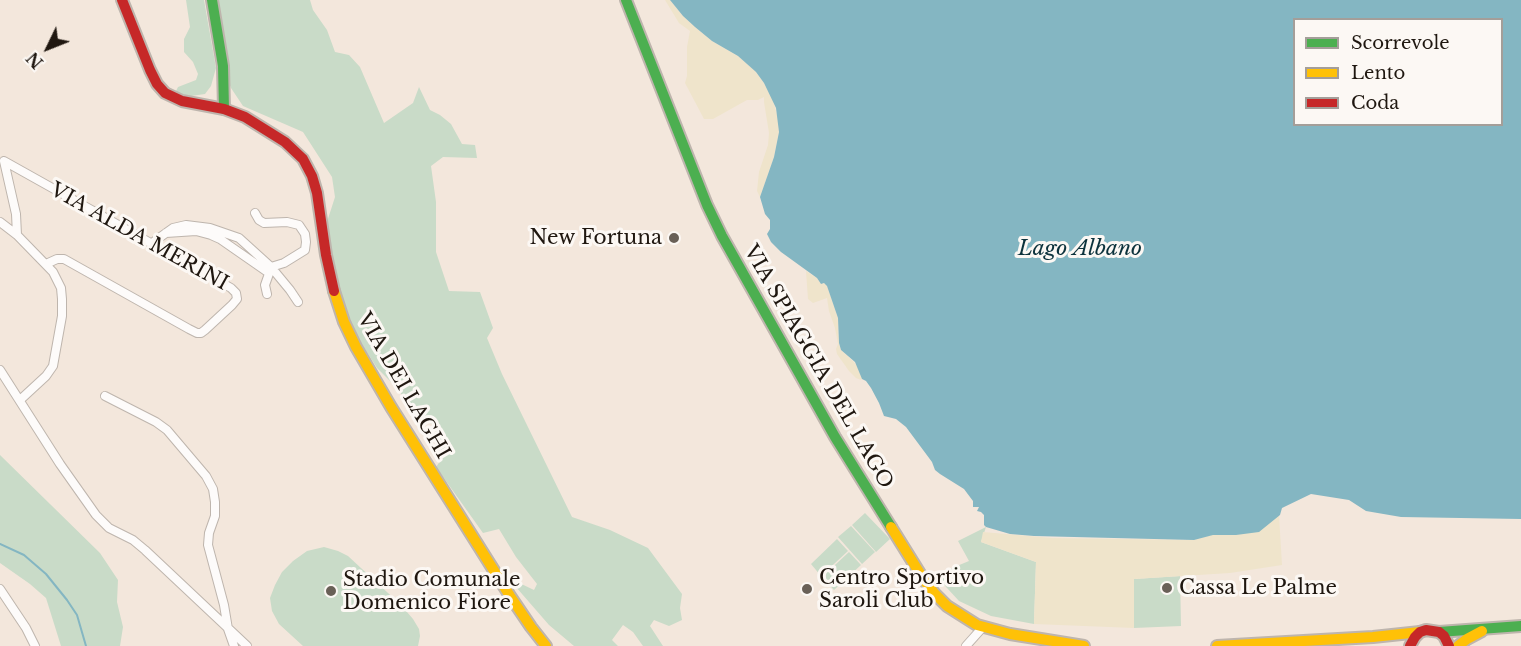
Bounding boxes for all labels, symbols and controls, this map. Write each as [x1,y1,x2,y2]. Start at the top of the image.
north arrow [18,18,78,78]
legend [1293,18,1503,126]
text: Scorrevole [1351,32,1450,54]
text: N [22,48,47,73]
text: Lento [1351,62,1405,84]
text: Coda [1351,92,1399,114]
street label: VIA ALDA MERINI [46,178,232,296]
place label: New Fortuna [530,226,662,250]
marker: New Fortuna [667,231,681,245]
water label: Lago Albano [1018,236,1142,262]
street label: VIA SPIAGGIA DEL LAGO [738,241,898,493]
street label: VIA DEI LAGHI [351,309,455,463]
place label: Centro Sportivo Saroli Club [819,566,984,613]
place label: Stadio Comunale Domenico Fiore [343,568,520,615]
place label: Cassa Le Palme [1179,576,1337,600]
marker: Cassa Le Palme [1160,581,1174,595]
marker: Centro Sportivo Saroli Club [800,582,814,596]
marker: Stadio Comunale Domenico Fiore [324,584,338,598]

